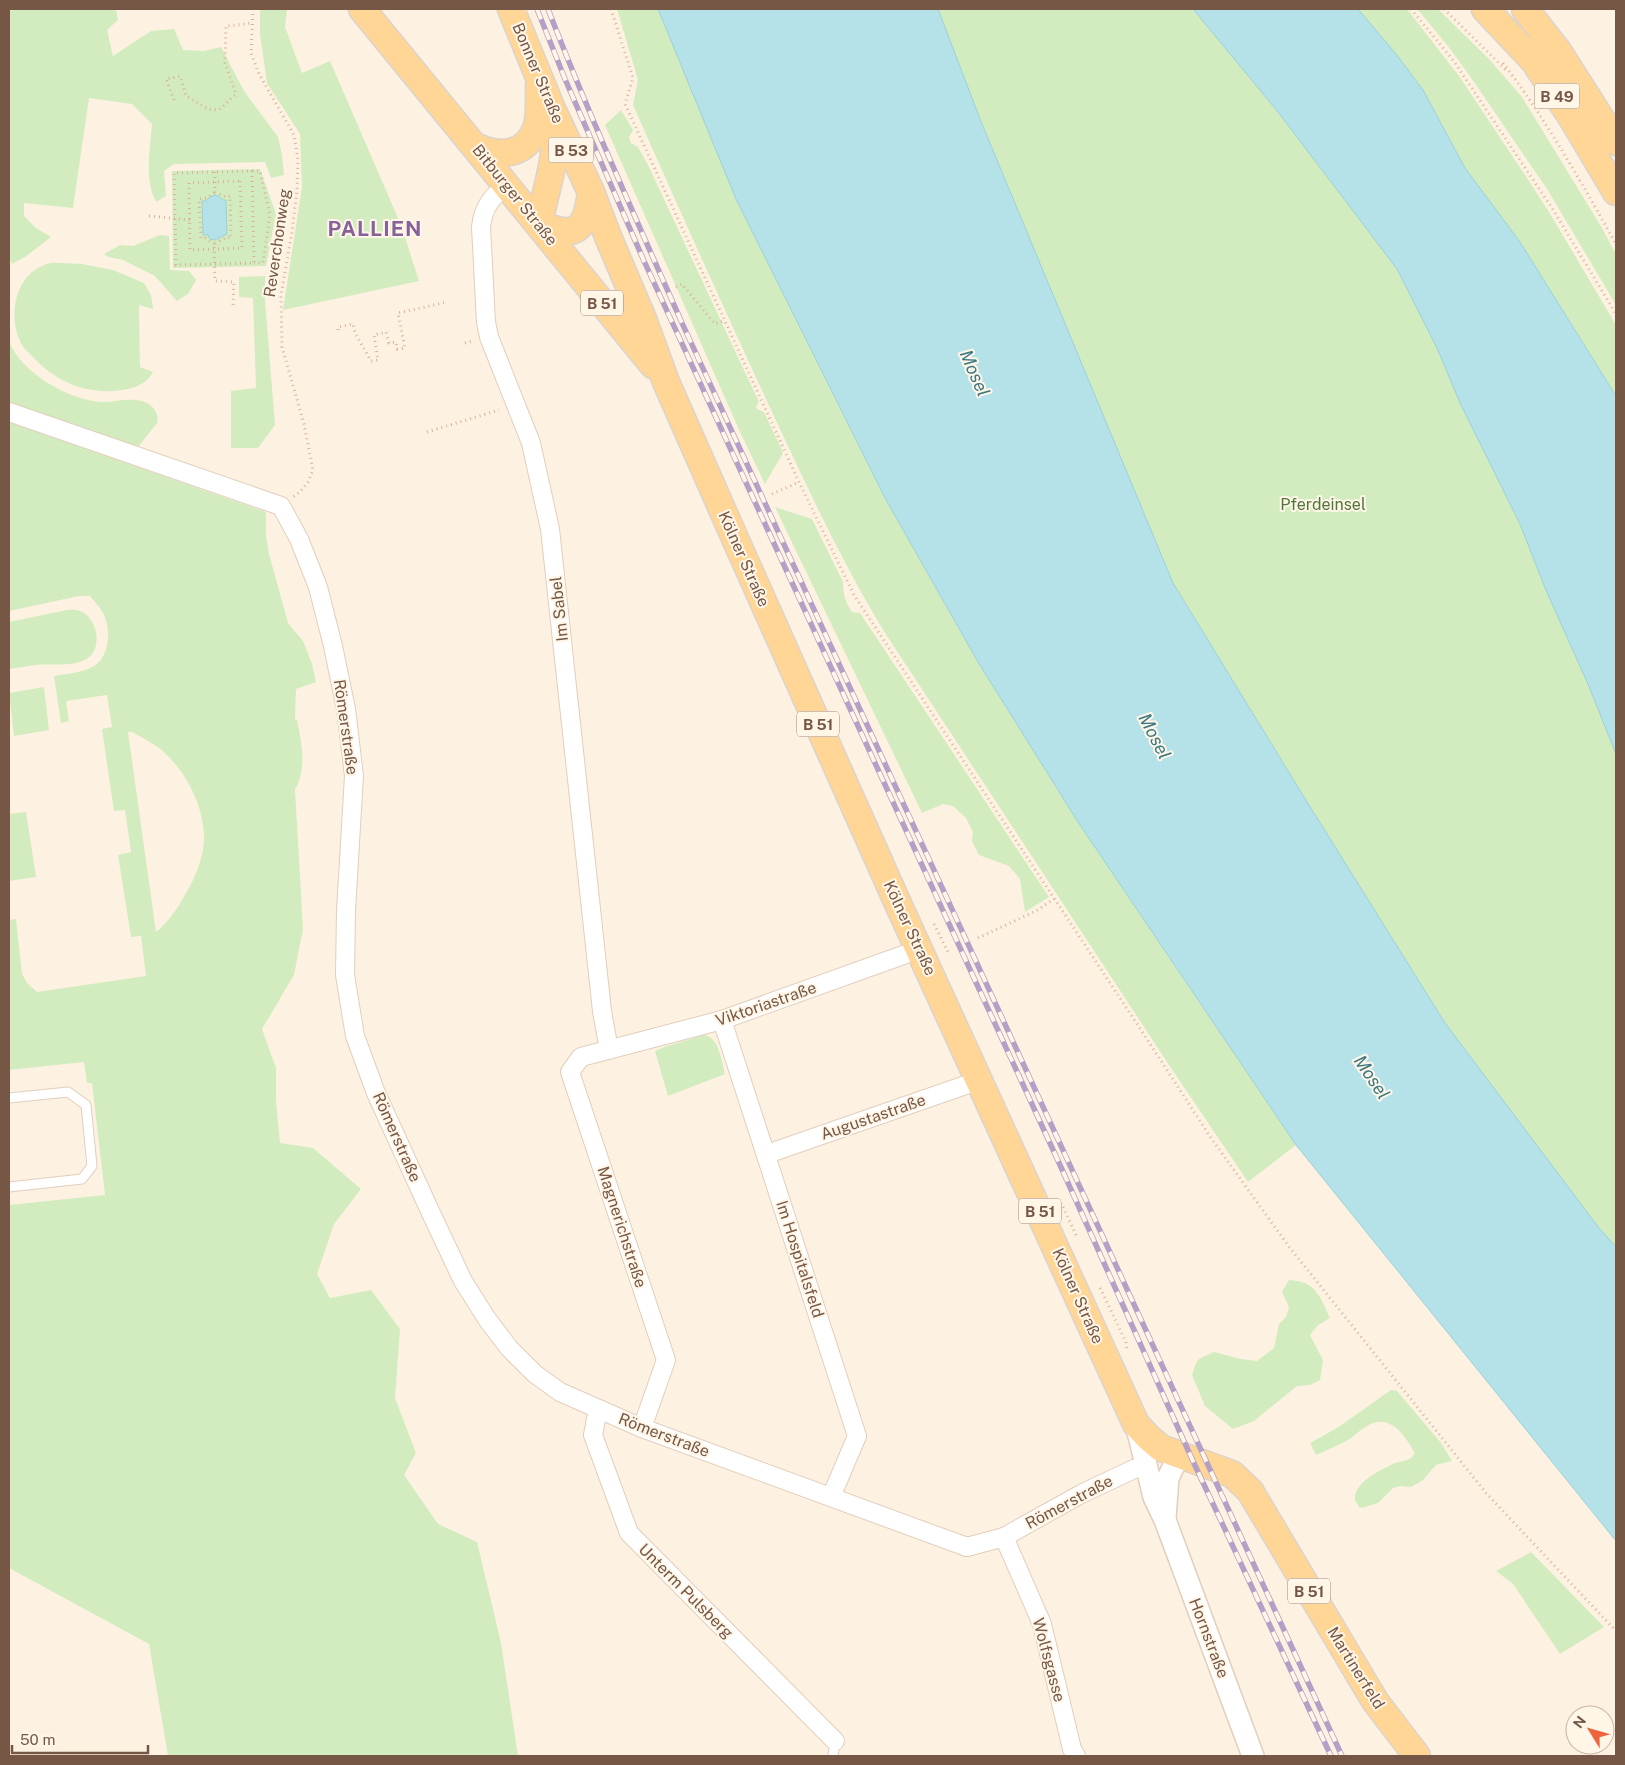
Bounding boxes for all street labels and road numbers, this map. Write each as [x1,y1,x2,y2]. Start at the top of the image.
street label: Bonner Straße [508,20,568,126]
road number: B 49 [1534,84,1580,108]
road number: B 53 [548,138,594,162]
street label: Bitburger Straße [468,141,562,249]
street label: Reverchonweg [260,187,294,299]
road number: B 51 [581,290,623,316]
street label: Kölner Straße [714,508,774,610]
street label: Im Sabel [546,575,572,642]
street label: Römerstraße [330,678,362,776]
road number: B 51 [797,712,839,736]
street label: Kölner Straße [880,877,940,979]
street label: Viktoriastraße [713,978,819,1030]
street label: Römerstraße [369,1089,425,1185]
street label: Augustastraße [818,1090,928,1144]
street label: Magnerichstraße [593,1164,651,1290]
street label: Im Hospitalsfeld [772,1198,828,1320]
road number: B 51 [1019,1198,1061,1224]
street label: Kölner Straße [1048,1245,1108,1347]
street label: Römerstraße [616,1409,712,1461]
street label: Römerstraße [1022,1471,1116,1533]
street label: Unterm Pulsberg [635,1540,737,1642]
road number: B 51 [1288,1578,1330,1604]
street label: Hornstraße [1185,1595,1233,1681]
street label: Wolfsgasse [1029,1616,1069,1704]
street label: Martinerfeld [1323,1623,1389,1713]

